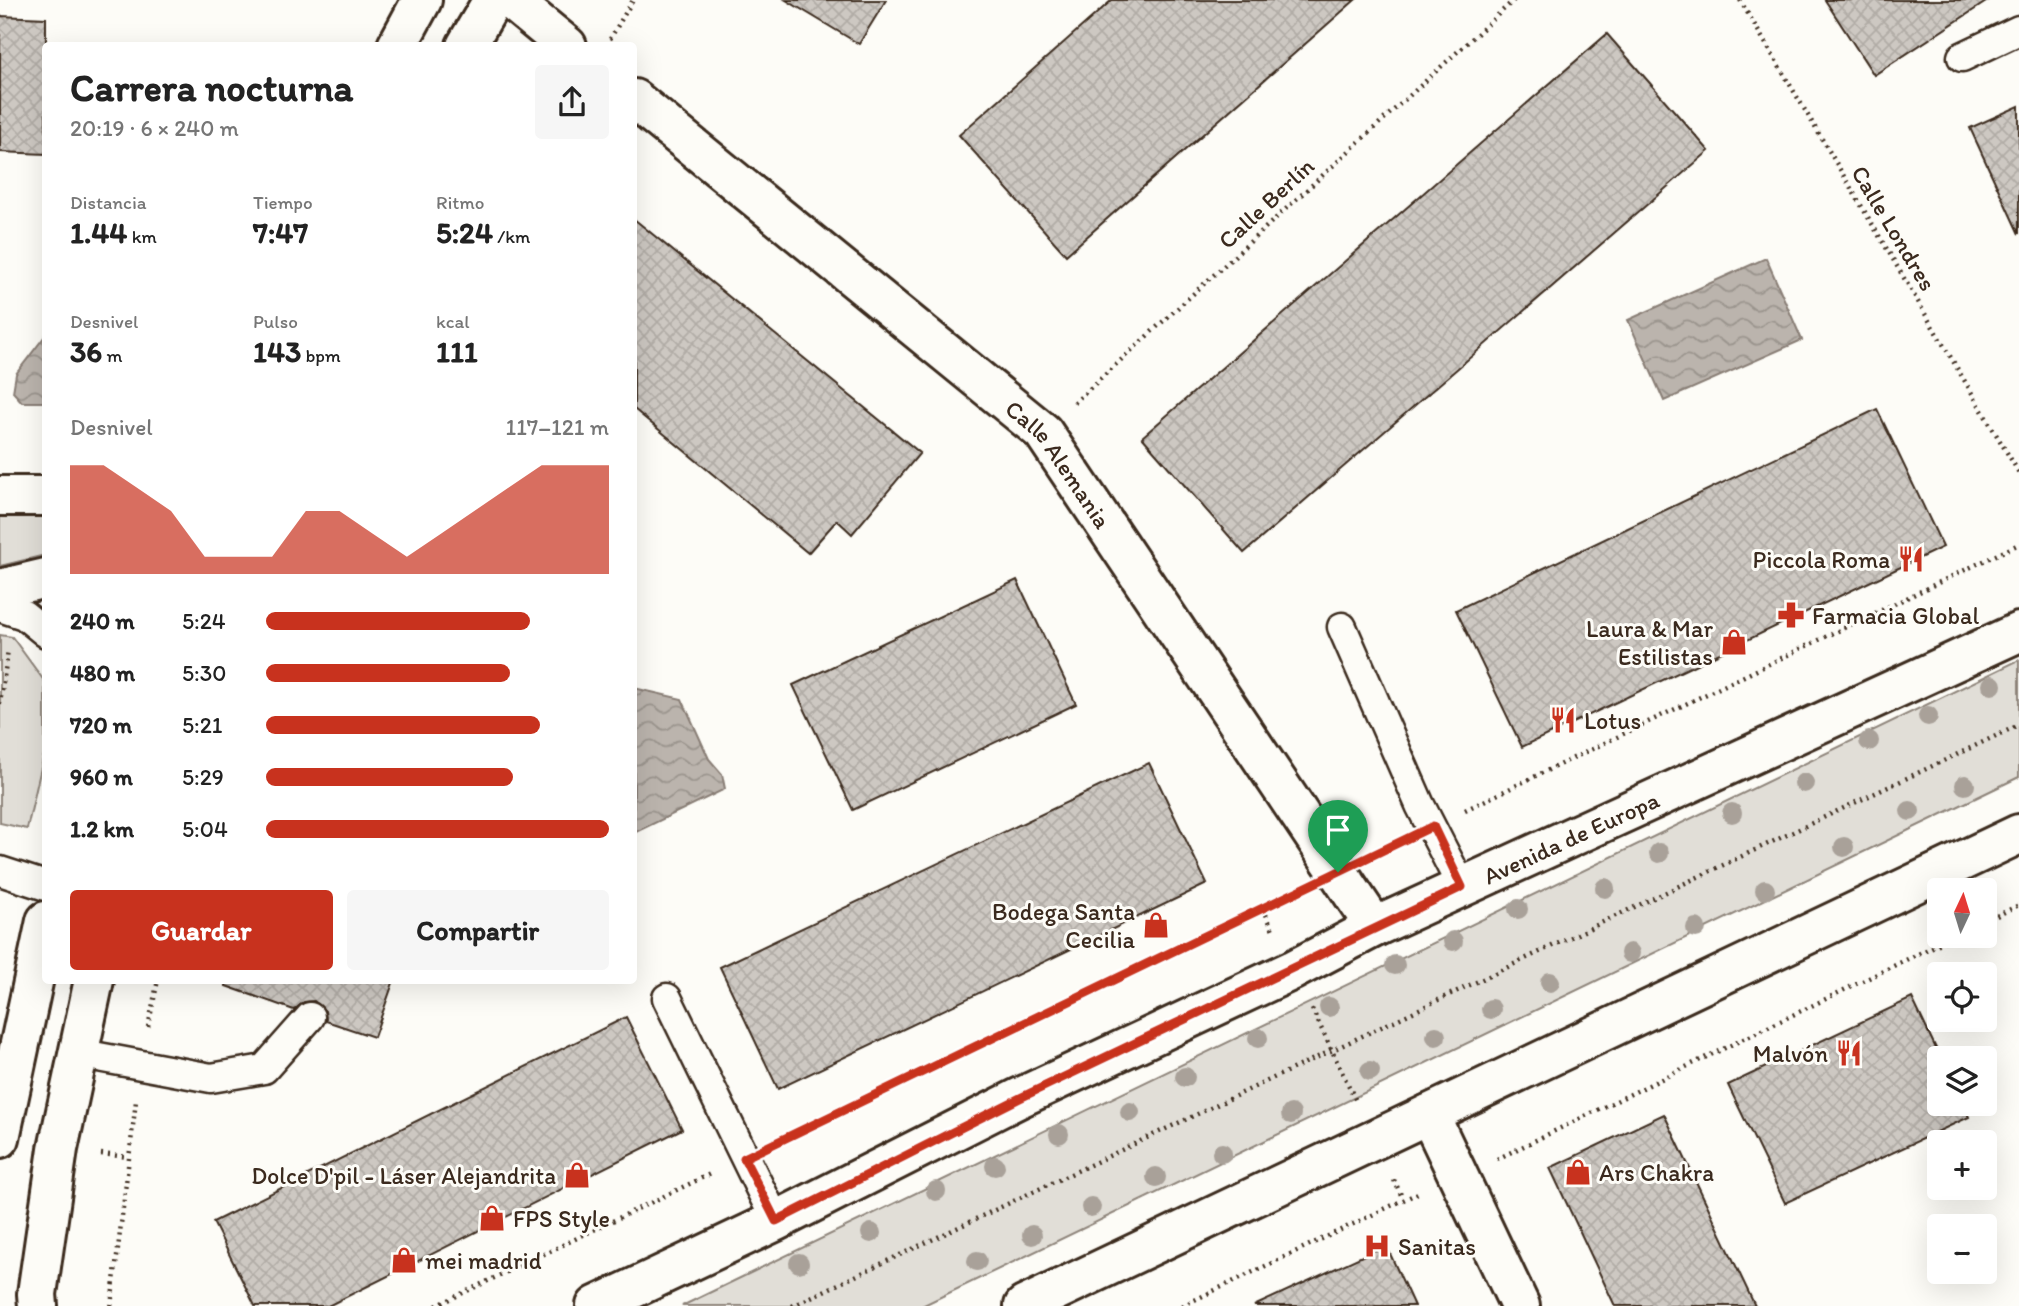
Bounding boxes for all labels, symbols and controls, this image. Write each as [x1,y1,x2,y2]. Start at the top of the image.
text: Carrera nocturna [70,65,353,111]
button: share [535,65,609,139]
text: 20:19 · 6 × 240 m [70,114,239,142]
street label: Calle Berlín [1212,151,1320,255]
street label: Calle Londres [1845,160,1943,296]
text: Distancia [70,191,147,214]
text: Tiempo [253,191,313,214]
text: Ritmo [436,191,484,214]
text: 1.44 [70,214,127,251]
text: 7:47 [253,214,308,251]
text: 5:24 [436,214,493,251]
text: km [127,225,157,248]
text: /km [493,225,530,248]
text: Desnivel [70,310,138,333]
text: Pulso [253,310,298,333]
text: kcal [436,310,470,333]
text: 36 [70,333,102,370]
text: 143 [253,333,301,370]
text: 111 [436,333,478,370]
text: m [102,344,123,367]
text: bpm [301,344,341,367]
street label: Calle Alemania [1000,393,1118,534]
text: Desnivel [70,413,153,441]
text: 117–121 m [505,413,609,441]
restaurant icon: Piccola Roma [1896,544,1926,574]
place label: Piccola Roma [1753,545,1890,574]
pharmacy icon: Farmacia Global [1776,600,1806,630]
place label: Farmacia Global [1812,601,1979,630]
text: 240 m [70,607,135,635]
text: 5:24 [182,607,226,635]
place label: Laura & Mar Estilistas [1586,614,1713,671]
shop icon: Laura & Mar Estilistas [1719,627,1749,657]
text: 480 m [70,659,135,687]
text: 5:30 [182,659,226,687]
restaurant icon: Lotus [1548,705,1578,735]
place label: Lotus [1584,706,1641,735]
text: 720 m [70,711,132,739]
text: 5:21 [182,711,222,739]
text: 960 m [70,763,133,791]
text: 5:29 [182,763,224,791]
street label: Avenida de Europa [1478,784,1664,890]
pin [1308,800,1368,872]
icon: arrive [1319,811,1357,849]
text: 1.2 km [70,815,134,843]
text: 5:04 [182,815,228,843]
north arrow [1927,878,1997,948]
map controls [1927,878,1997,1284]
button: Guardar [70,890,333,970]
button: Compartir [347,890,609,970]
place label: Bodega Santa Cecilia [992,897,1135,954]
shop icon: Bodega Santa Cecilia [1141,910,1171,940]
button: locate [1927,962,1997,1032]
restaurant icon: Malvón [1834,1038,1864,1068]
place label: Malvón [1753,1039,1828,1068]
button: layers [1927,1046,1997,1116]
button: + [1927,1130,1997,1200]
shop icon: Ars Chakra [1563,1157,1593,1187]
place label: Ars Chakra [1599,1158,1714,1187]
shop icon: Dolce D'pil - Láser Alejandrita [562,1160,592,1190]
place label: Dolce D'pil - Láser Alejandrita [251,1161,556,1190]
shop icon: FPS Style [477,1203,507,1233]
place label: FPS Style [513,1204,610,1233]
button: − [1927,1214,1997,1284]
hospital icon: Sanitas [1362,1231,1392,1261]
place label: Sanitas [1398,1232,1476,1261]
shop icon: mei madrid [389,1245,419,1275]
place label: mei madrid [425,1246,542,1275]

